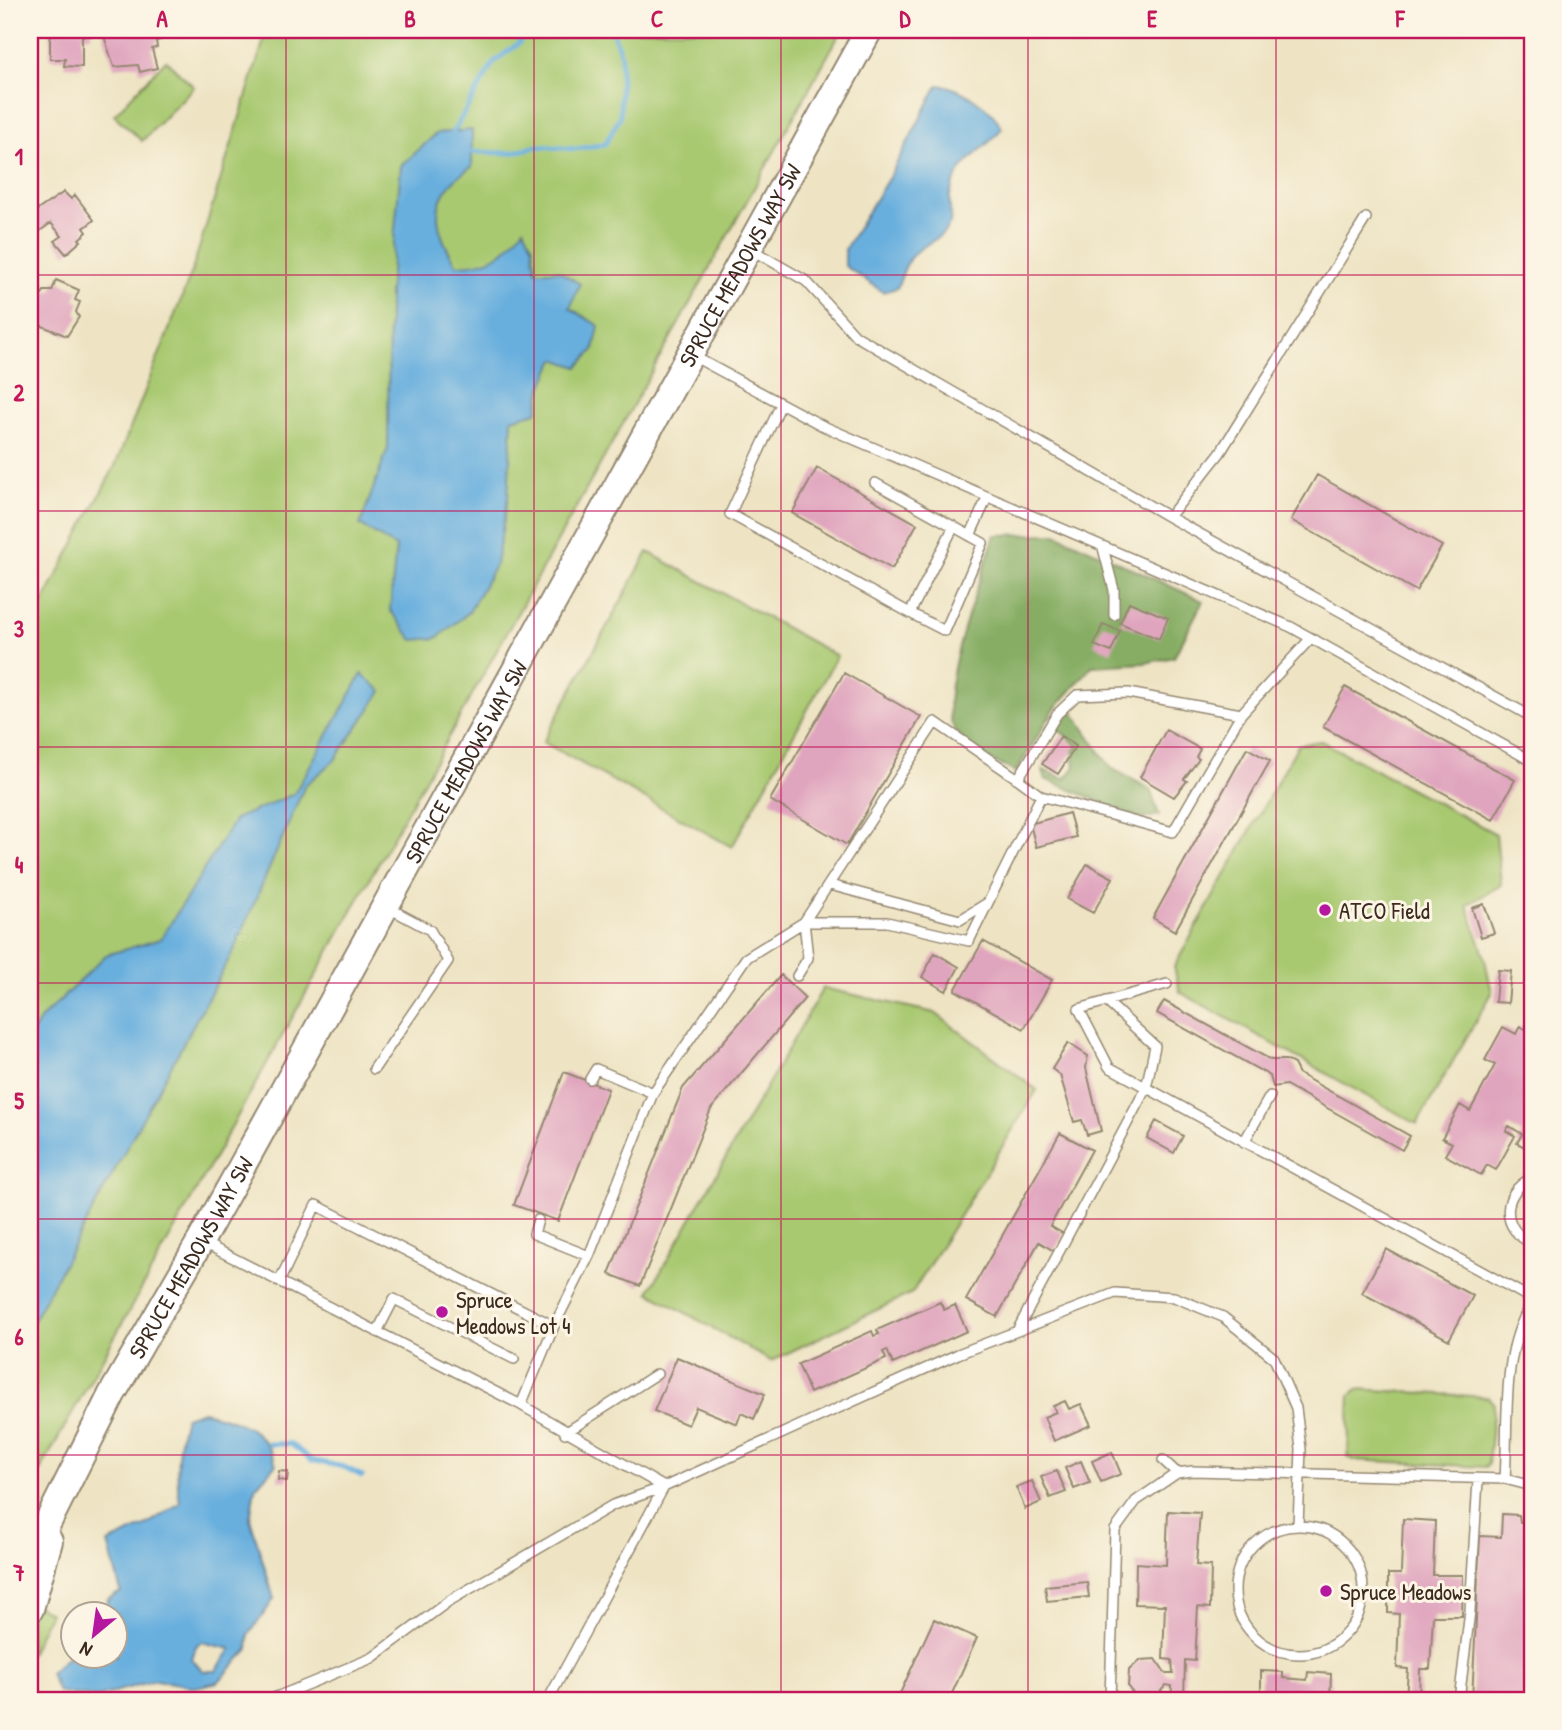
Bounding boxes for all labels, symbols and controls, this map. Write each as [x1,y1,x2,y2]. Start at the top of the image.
text: A [156,3,168,34]
text: B [404,3,416,34]
text: C [651,3,663,34]
text: D [900,3,912,34]
text: E [1147,3,1158,34]
text: F [1395,3,1406,34]
text: 1 [15,141,23,172]
street label: SPRUCE MEADOWS WAY SW [671,158,808,372]
text: 2 [14,377,25,408]
text: 3 [14,613,24,644]
street label: SPRUCE MEADOWS WAY SW [397,654,534,868]
text: 4 [15,849,24,880]
place label: ATCO Field [1339,895,1430,926]
marker: ATCO Field [1317,902,1333,918]
text: 5 [14,1085,24,1116]
street label: SPRUCE MEADOWS WAY SW [121,1151,260,1364]
place label: Spruce Meadows Lot 4 [456,1284,571,1341]
marker: Spruce Meadows Lot 4 [434,1304,450,1320]
text: 6 [14,1321,24,1352]
text: 7 [12,1557,25,1588]
place label: Spruce Meadows [1340,1576,1472,1607]
marker: Spruce Meadows [1318,1583,1334,1599]
north arrow [60,1600,130,1670]
text: N [75,1636,96,1664]

